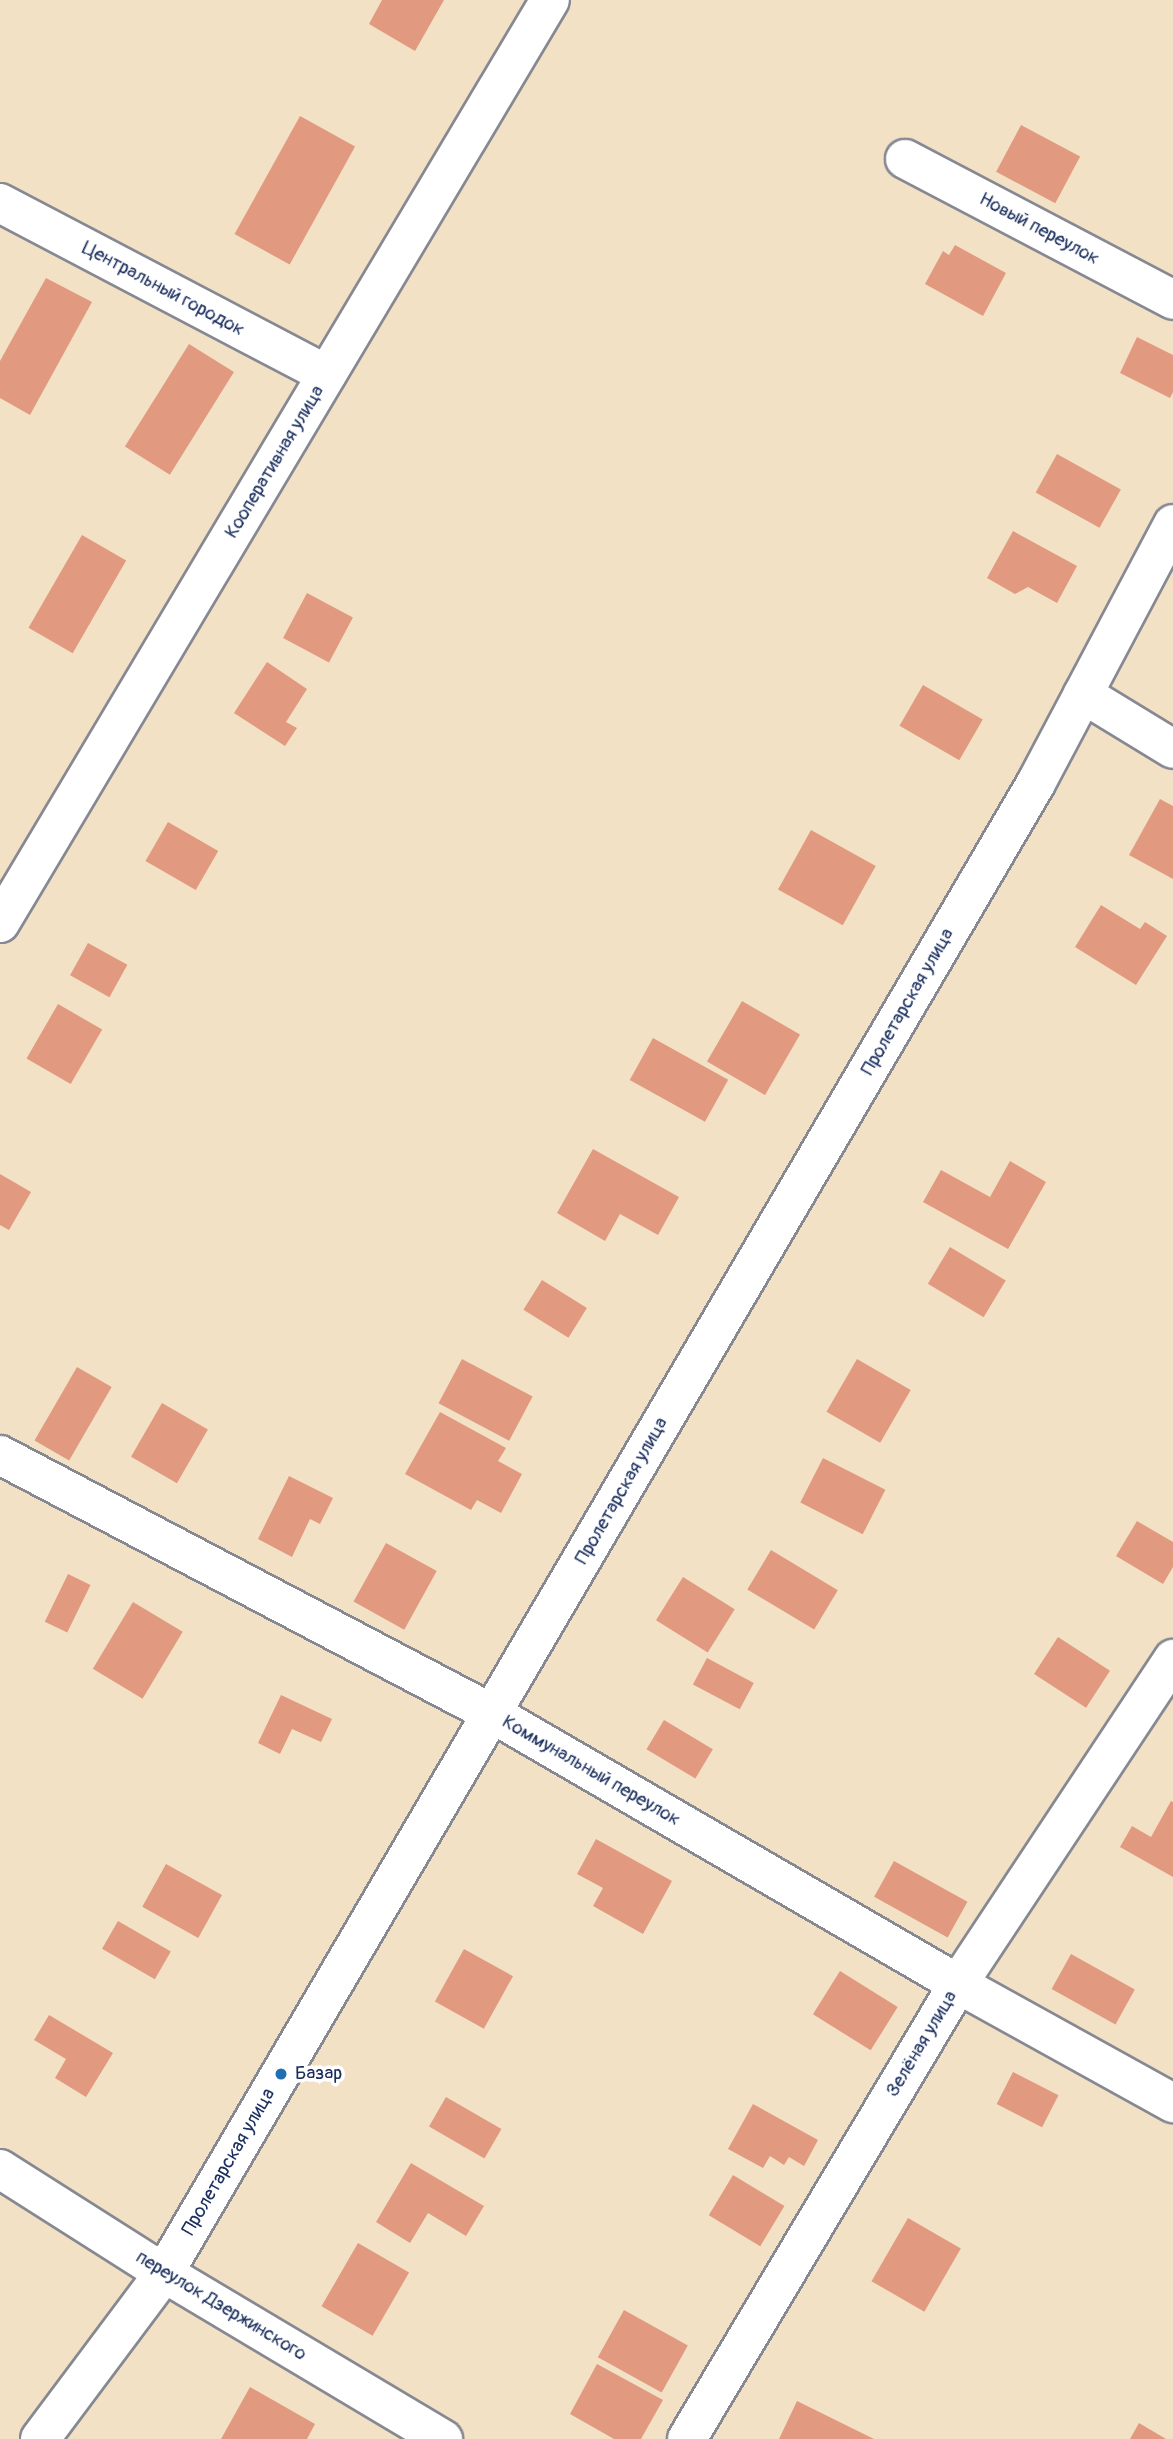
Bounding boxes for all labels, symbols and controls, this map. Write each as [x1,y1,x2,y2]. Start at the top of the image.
street label: Новый переулок [975,188,1103,270]
street label: Центральный городок [78,237,248,341]
street label: Кооперативная улица [220,381,330,543]
street label: Пролетарская улица [857,924,959,1080]
street label: Пролетарская улица [571,1413,673,1569]
street label: Коммунальный переулок [498,1711,684,1831]
street label: Зелёная улица [881,1987,963,2101]
place label: Базар [295,2063,342,2085]
marker: Базар [273,2066,289,2082]
street label: Пролетарская улица [178,2084,280,2240]
street label: переулок Дзержинского [132,2246,310,2366]

